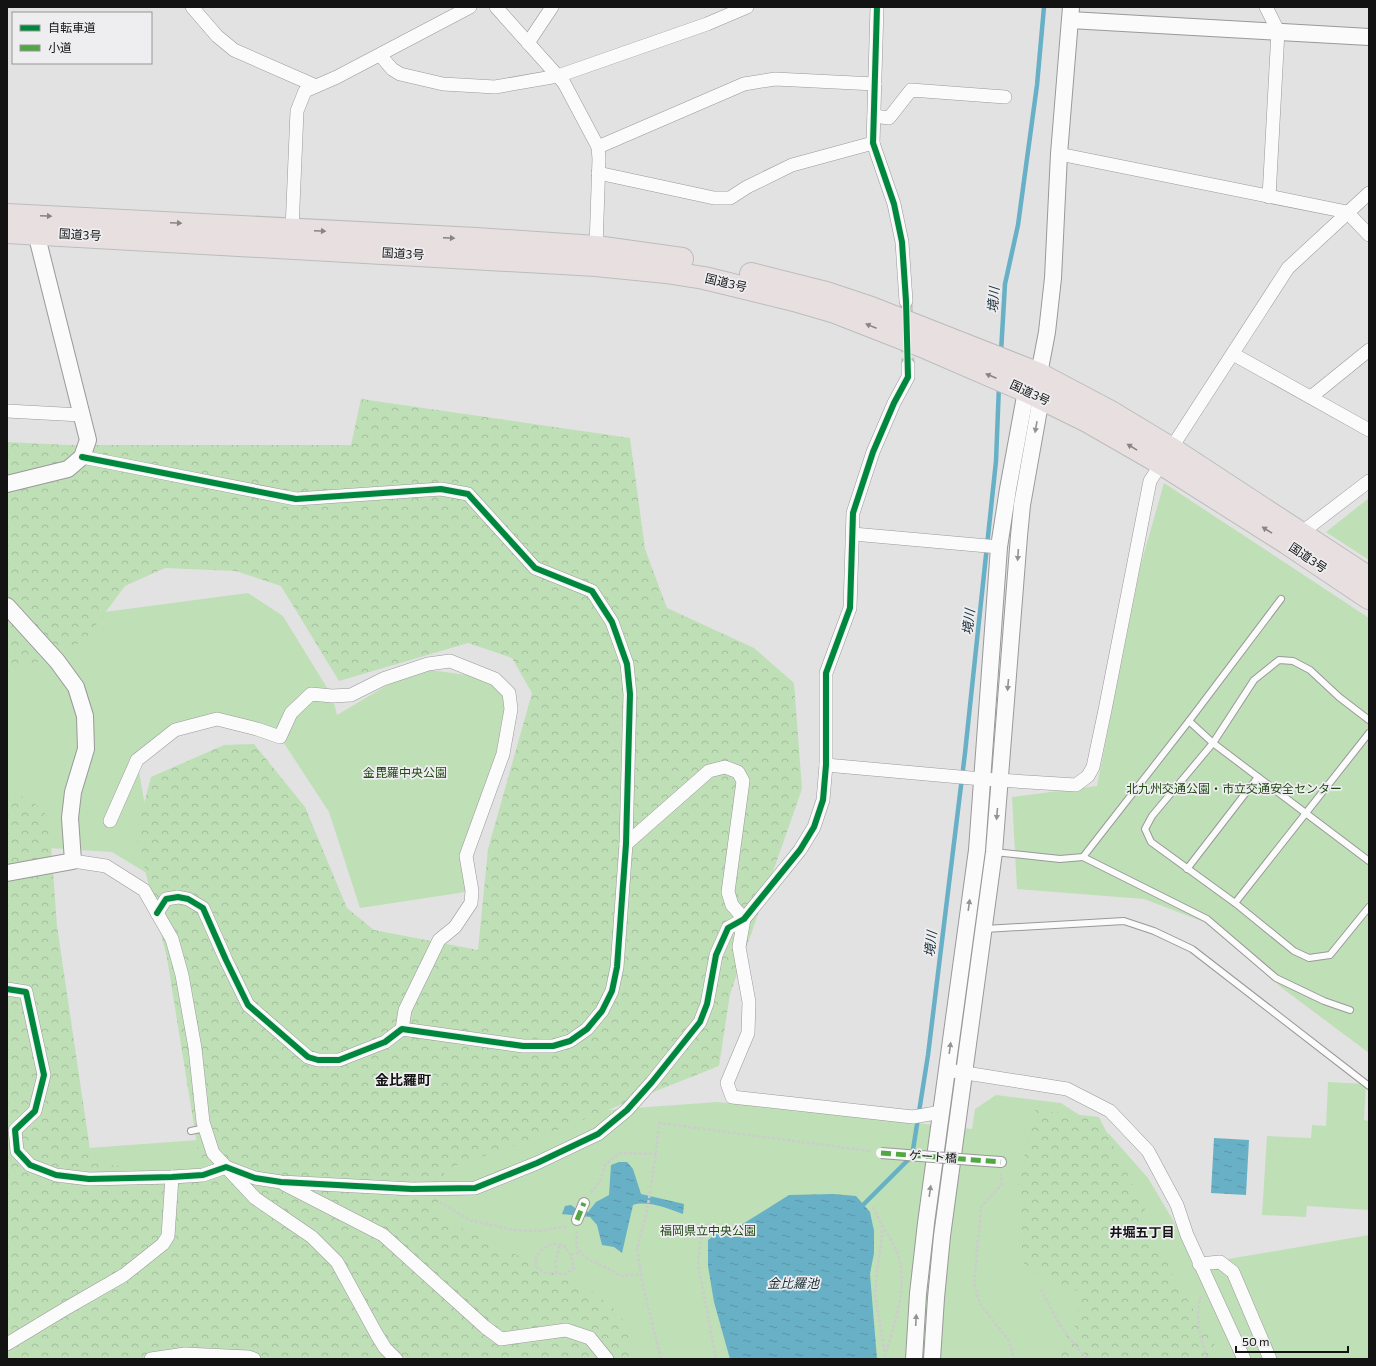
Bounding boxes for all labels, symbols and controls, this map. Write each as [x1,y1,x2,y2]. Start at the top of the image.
legend [12,12,152,64]
text: 自転車道 [48,20,96,34]
text: 小道 [48,40,72,54]
one-way arrow [40,213,52,220]
one-way arrow [170,220,182,227]
street label: 国道3号 [58,226,102,242]
one-way arrow [314,228,327,234]
one-way arrow [443,234,455,241]
street label: 国道3号 [381,245,425,261]
street label: 国道3号 [704,270,749,294]
water label: 境川 [984,284,1002,314]
one-way arrow [865,323,877,329]
one-way arrow [986,373,997,379]
street label: 国道3号 [1008,377,1053,407]
one-way arrow [1033,420,1039,433]
one-way arrow [1127,443,1137,451]
one-way arrow [1261,527,1273,534]
street label: 国道3号 [1287,539,1330,575]
one-way arrow [1014,549,1021,561]
water label: 境川 [958,606,978,636]
one-way arrow [1005,679,1011,691]
park label: 金毘羅中央公園 [363,765,447,779]
park label: 北九州交通公園・市立交通安全センター [1126,781,1342,795]
one-way arrow [994,808,1001,820]
one-way arrow [966,899,972,912]
water label: 境川 [920,928,940,958]
one-way arrow [947,1042,953,1054]
district label: 金比羅町 [375,1071,431,1088]
street label: ゲート橋 [909,1147,958,1165]
one-way arrow [927,1185,933,1197]
park label: 福岡県立中央公園 [660,1223,756,1237]
district label: 井堀五丁目 [1109,1224,1175,1240]
water label: 金比羅池 [767,1275,821,1291]
one-way arrow [913,1314,920,1326]
scale bar [1236,1328,1348,1354]
text: 50 m [1242,1334,1270,1348]

